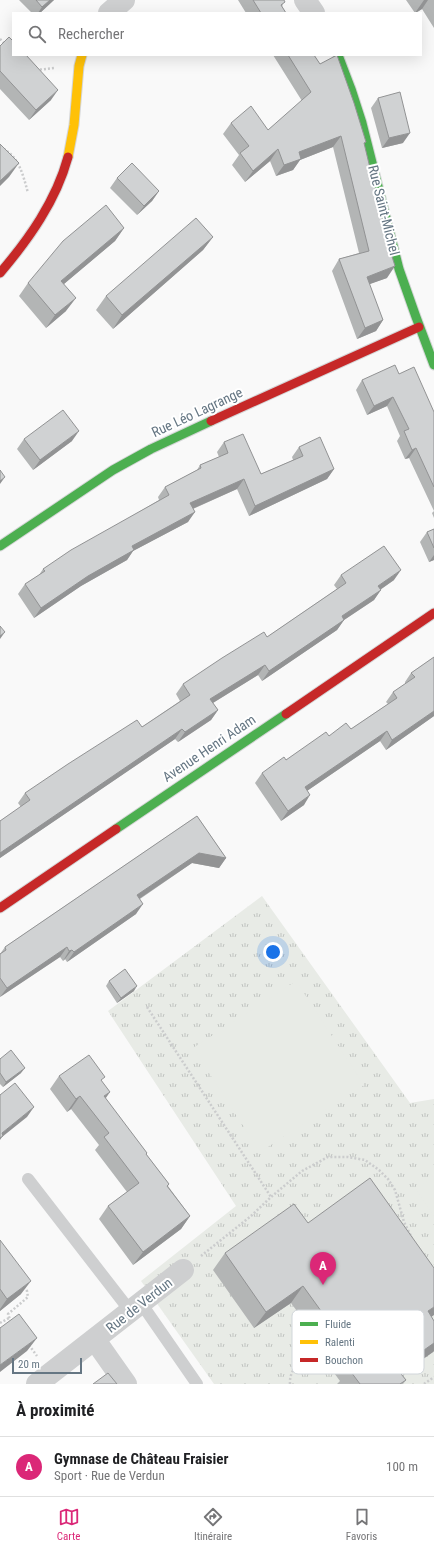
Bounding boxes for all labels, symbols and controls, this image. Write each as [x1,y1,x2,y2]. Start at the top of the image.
search box [12,12,422,56]
icon: search [26,23,48,45]
text: Rechercher [58,25,124,43]
street label: Rue Saint-Michel [365,163,403,257]
street label: Rue Léo Lagrange [149,384,245,440]
street label: Avenue Henri Adam [160,711,258,785]
your location [263,942,283,962]
pin: A [310,1252,336,1285]
street label: Rue de Verdun [103,1274,175,1336]
legend [292,1310,424,1374]
text: Fluide [325,1318,351,1331]
text: Ralenti [325,1336,355,1349]
text: Bouchon [325,1354,363,1367]
scale bar [12,1356,82,1375]
text: 20 m [18,1358,40,1371]
text: À proximité [16,1400,94,1420]
text: Gymnase de Château Fraisier [54,1450,229,1468]
text: A [25,1459,33,1474]
text: 100 m [386,1459,418,1474]
text: Sport · Rue de Verdun [54,1468,165,1483]
tab: Carte [57,1506,80,1543]
tab: Itinéraire [194,1506,232,1543]
tab: Favoris [346,1506,377,1543]

